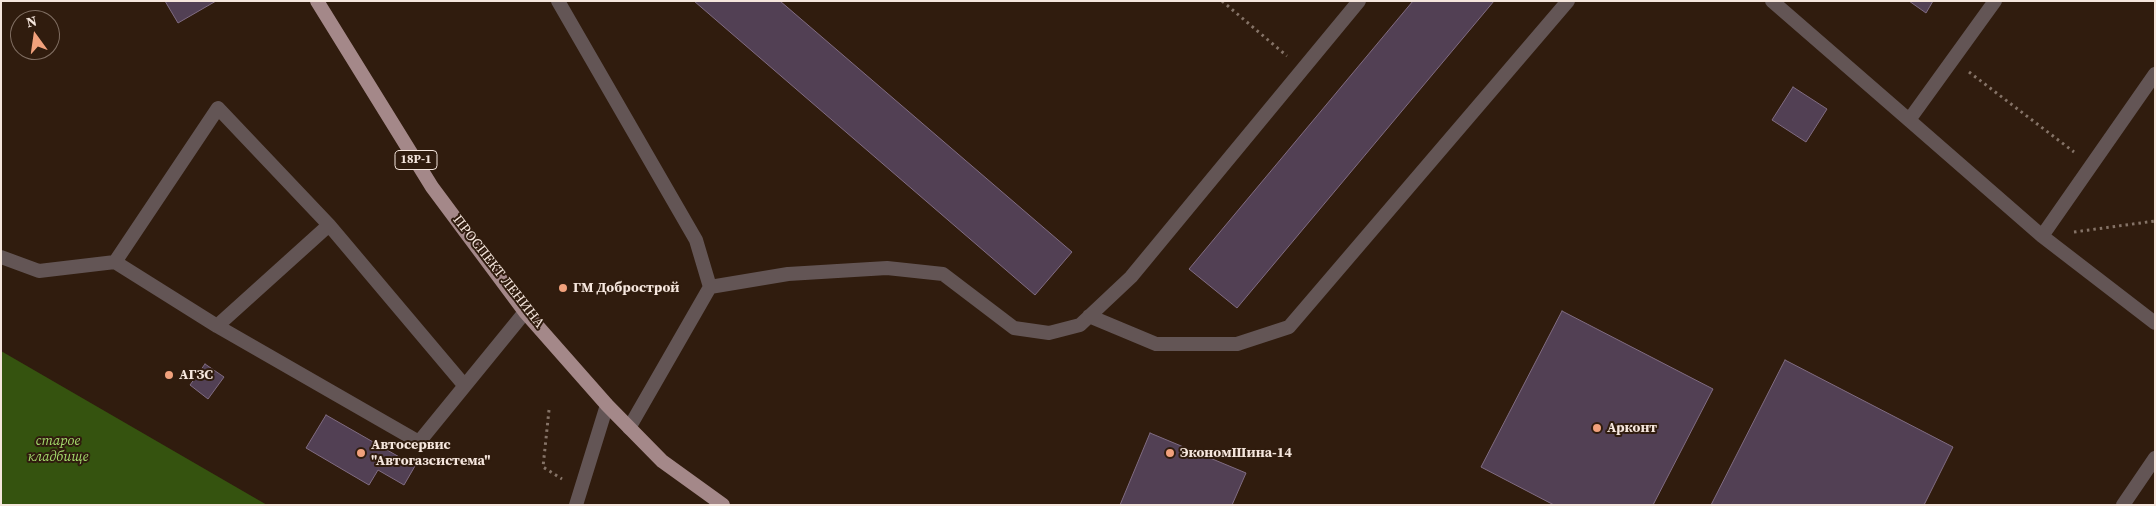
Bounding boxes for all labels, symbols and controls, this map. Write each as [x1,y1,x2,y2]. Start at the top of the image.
north arrow [10,10,60,60]
text: N [24,10,39,32]
road number: 18Р-1 [395,150,437,170]
street label: ПРОСПЕКТ ЛЕНИНА [449,212,547,332]
place label: ГМ Добрострой [573,280,679,296]
marker: ГМ Добрострой [557,282,569,294]
place label: АГЗС [179,367,213,383]
marker: АГЗС [163,369,175,381]
place label: Арконт [1607,420,1657,436]
marker: Арконт [1591,422,1603,434]
park label: старое кладбище [28,433,88,466]
place label: Автосервис "Автогазсистема" [371,437,490,470]
place label: ЭкономШина-14 [1180,445,1292,461]
marker: Автосервис "Автогазсистема" [355,447,367,459]
marker: ЭкономШина-14 [1164,447,1176,459]

